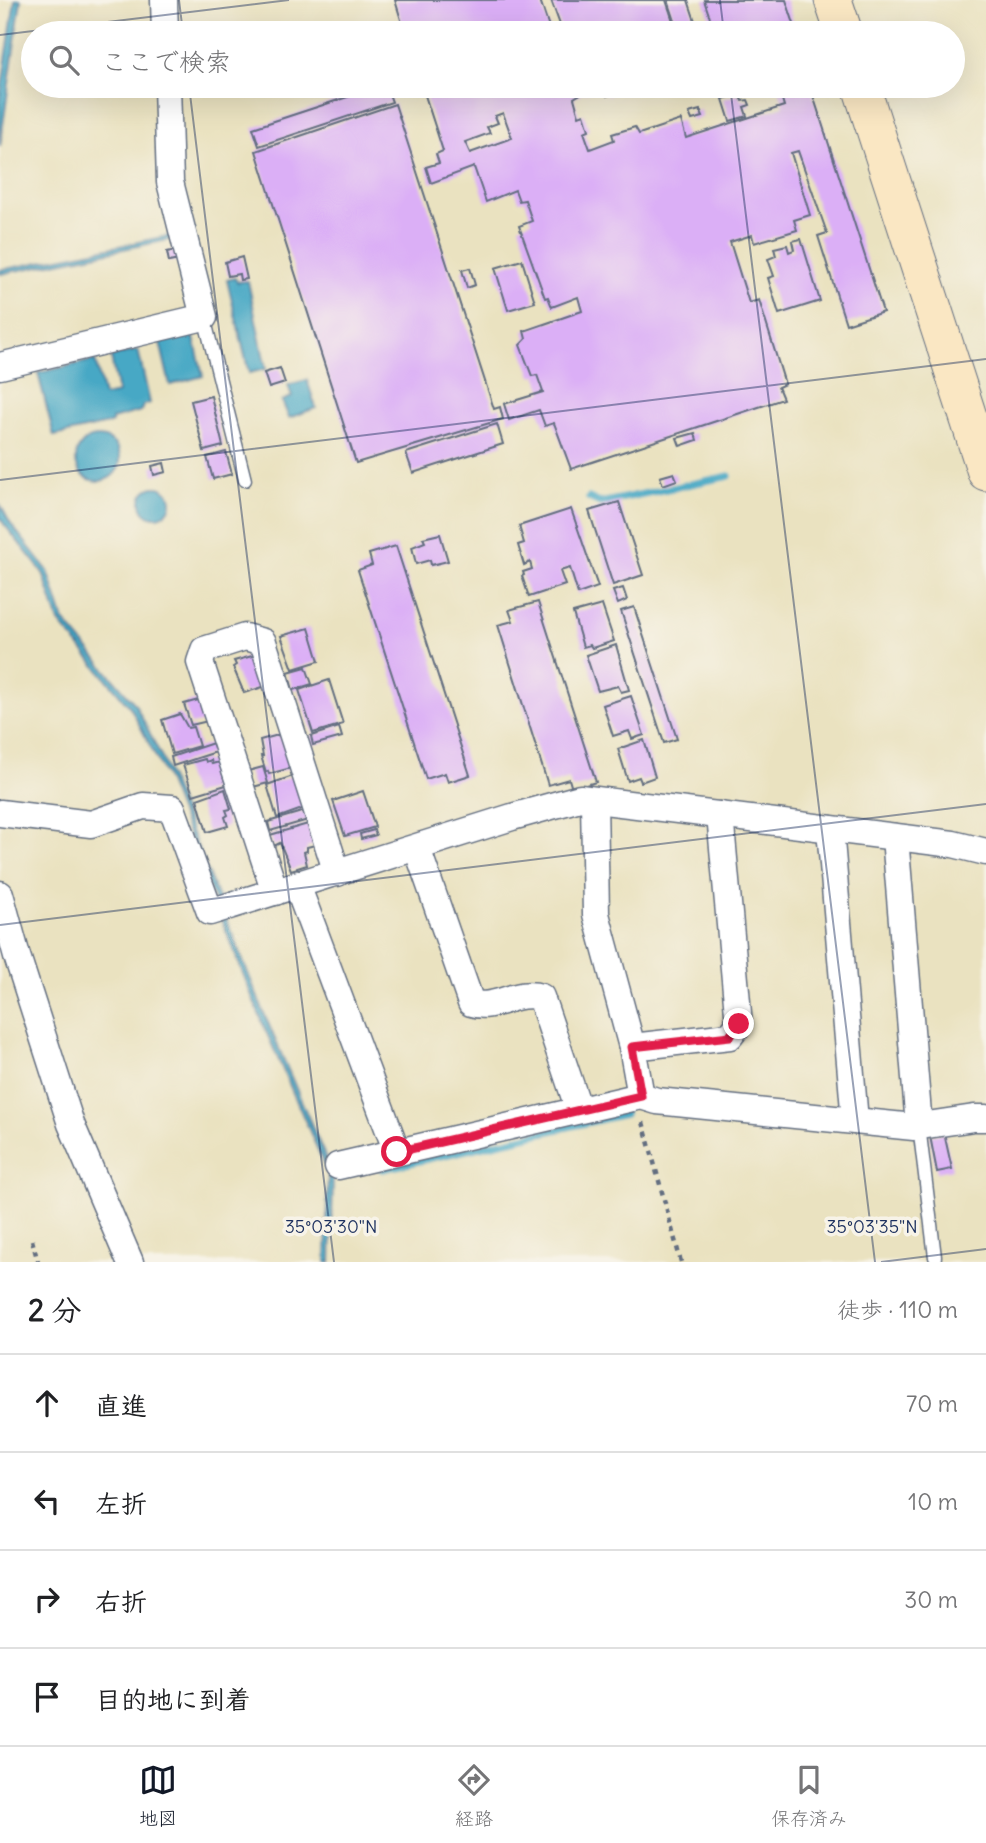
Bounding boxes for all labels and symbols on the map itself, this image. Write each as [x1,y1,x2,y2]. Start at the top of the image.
route end [723,1008,754,1039]
route start [381,1136,412,1167]
text: 35°03'30"N [285,1215,377,1238]
text: 35°03'35"N [826,1215,918,1238]

